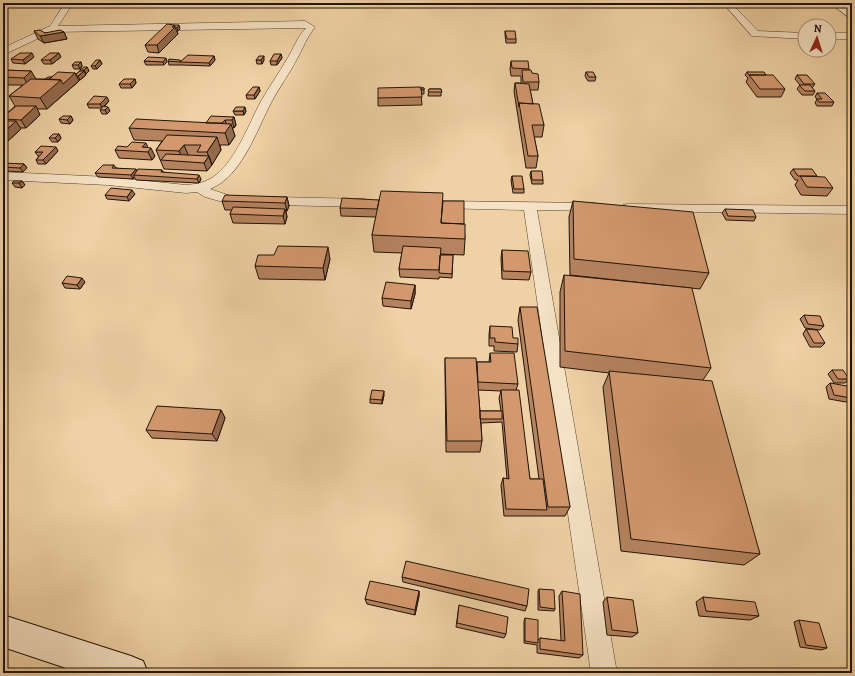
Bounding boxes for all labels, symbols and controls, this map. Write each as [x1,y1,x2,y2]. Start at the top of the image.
north arrow [797,18,837,58]
text: N [813,21,822,36]

